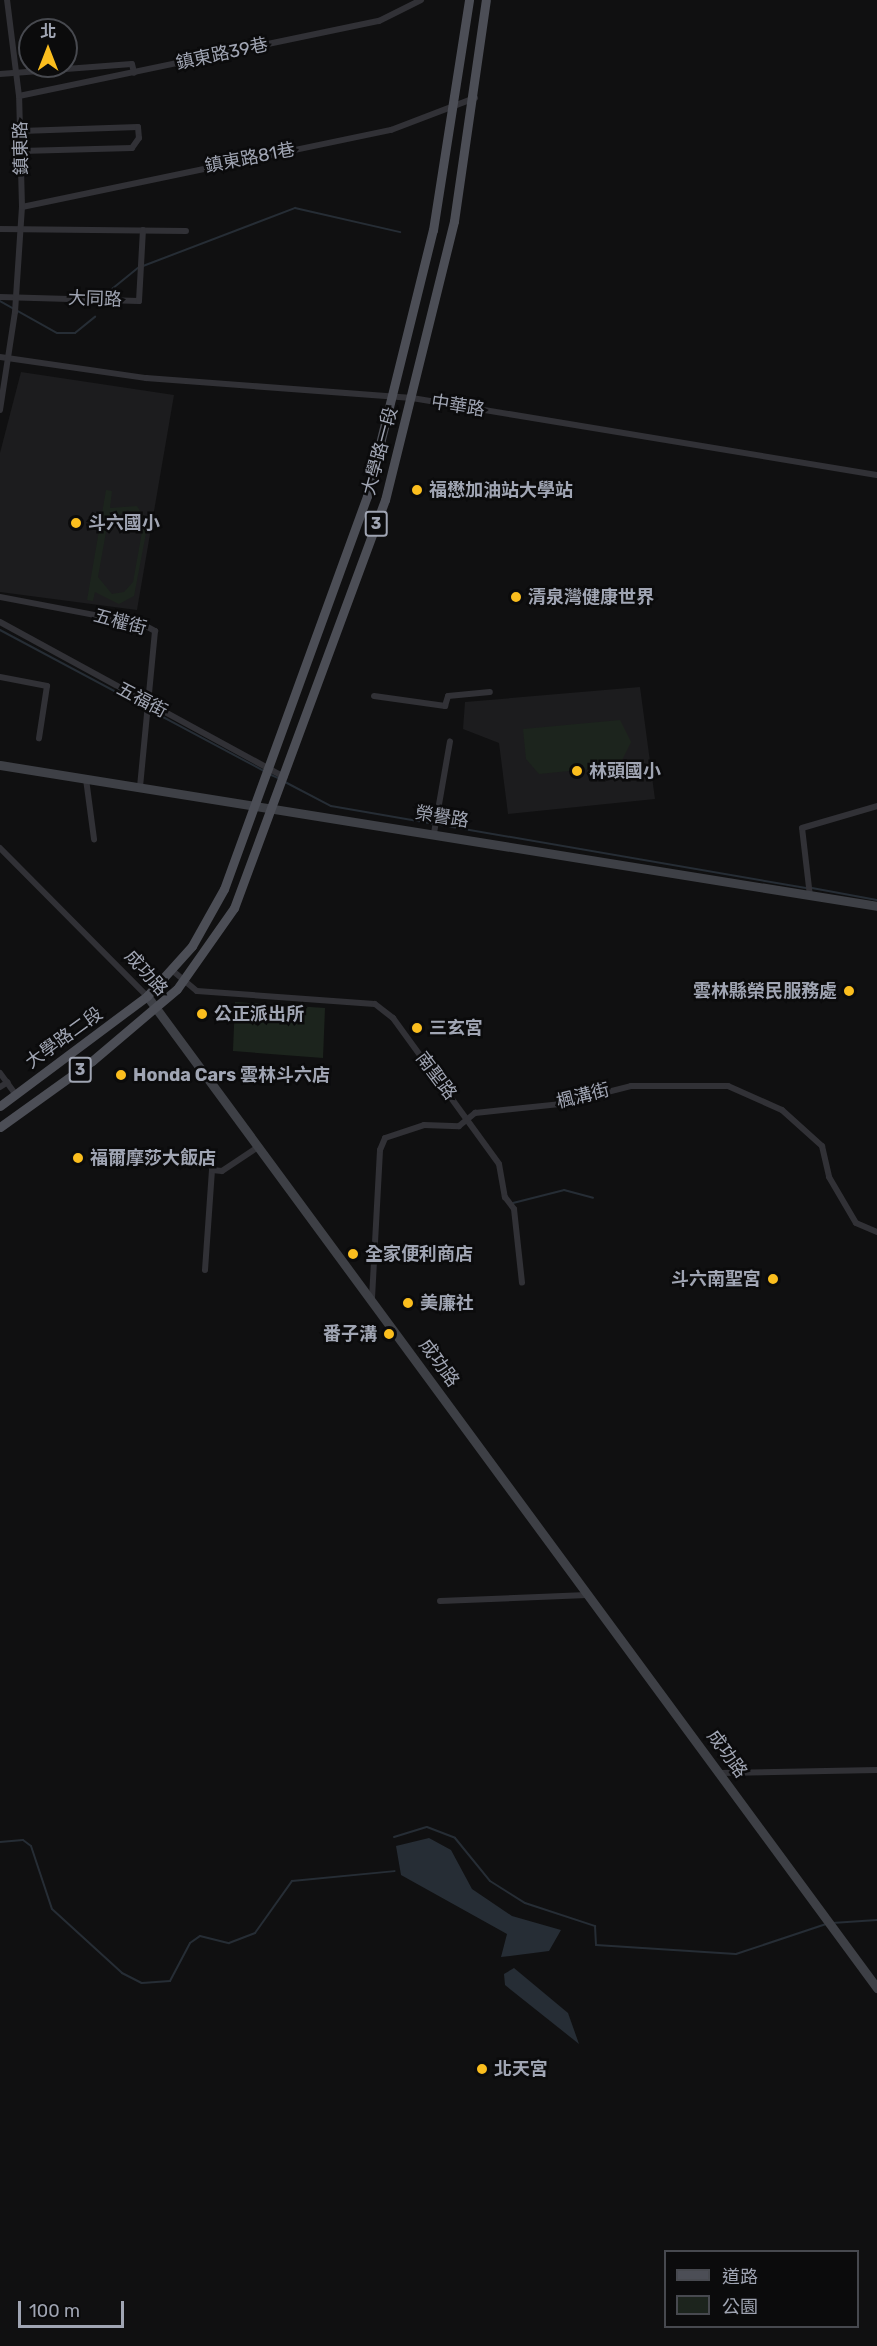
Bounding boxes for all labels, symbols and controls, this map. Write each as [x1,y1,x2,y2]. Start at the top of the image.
north arrow [18,18,78,78]
text: 北 [40,22,56,41]
street label: 鎮東路39巷 [174,34,270,74]
street label: 鎮東路 [10,121,32,175]
street label: 鎮東路81巷 [203,139,297,177]
street label: 大同路 [68,287,122,311]
street label: 中華路 [430,391,486,421]
street label: 大學路一段 [358,405,402,497]
place label: 福懋加油站大學站 [429,479,573,501]
marker: 福懋加油站大學站 [410,483,424,497]
road number: 3 [364,511,388,537]
place label: 斗六國小 [88,512,160,534]
marker: 斗六國小 [69,516,83,530]
place label: 清泉灣健康世界 [528,586,654,608]
marker: 清泉灣健康世界 [509,590,523,604]
street label: 五權街 [91,605,149,639]
street label: 五福街 [113,678,171,722]
place label: 林頭國小 [589,760,661,782]
marker: 林頭國小 [570,764,584,778]
street label: 榮譽路 [414,802,470,832]
street label: 成功路 [120,946,172,1000]
place label: 雲林縣榮民服務處 [693,980,837,1002]
marker: 雲林縣榮民服務處 [842,984,856,998]
street label: 大學路二段 [21,1003,107,1073]
place label: 公正派出所 [214,1003,304,1025]
marker: 公正派出所 [195,1007,209,1021]
place label: 三玄宮 [429,1017,483,1039]
marker: 三玄宮 [410,1021,424,1035]
street label: 南聖路 [411,1048,461,1104]
road number: 3 [68,1057,92,1083]
place label: Honda Cars 雲林斗六店 [133,1064,330,1086]
marker: Honda Cars 雲林斗六店 [114,1068,128,1082]
street label: 楓溝街 [554,1079,612,1113]
place label: 福爾摩莎大飯店 [90,1147,216,1169]
marker: 福爾摩莎大飯店 [71,1151,85,1165]
place label: 全家便利商店 [365,1243,473,1265]
marker: 全家便利商店 [346,1247,360,1261]
place label: 斗六南聖宮 [671,1268,761,1290]
marker: 斗六南聖宮 [766,1272,780,1286]
place label: 美廉社 [420,1292,474,1314]
marker: 美廉社 [401,1296,415,1310]
place label: 番子溝 [323,1323,377,1345]
marker: 番子溝 [382,1327,396,1341]
street label: 成功路 [414,1335,464,1391]
street label: 成功路 [702,1726,752,1782]
place label: 北天宮 [494,2058,548,2080]
marker: 北天宮 [475,2062,489,2076]
legend [664,2250,859,2328]
text: 道路 [722,2266,758,2288]
scale bar [21,2289,128,2327]
text: 公園 [722,2296,758,2318]
text: 100 m [29,2300,80,2322]

